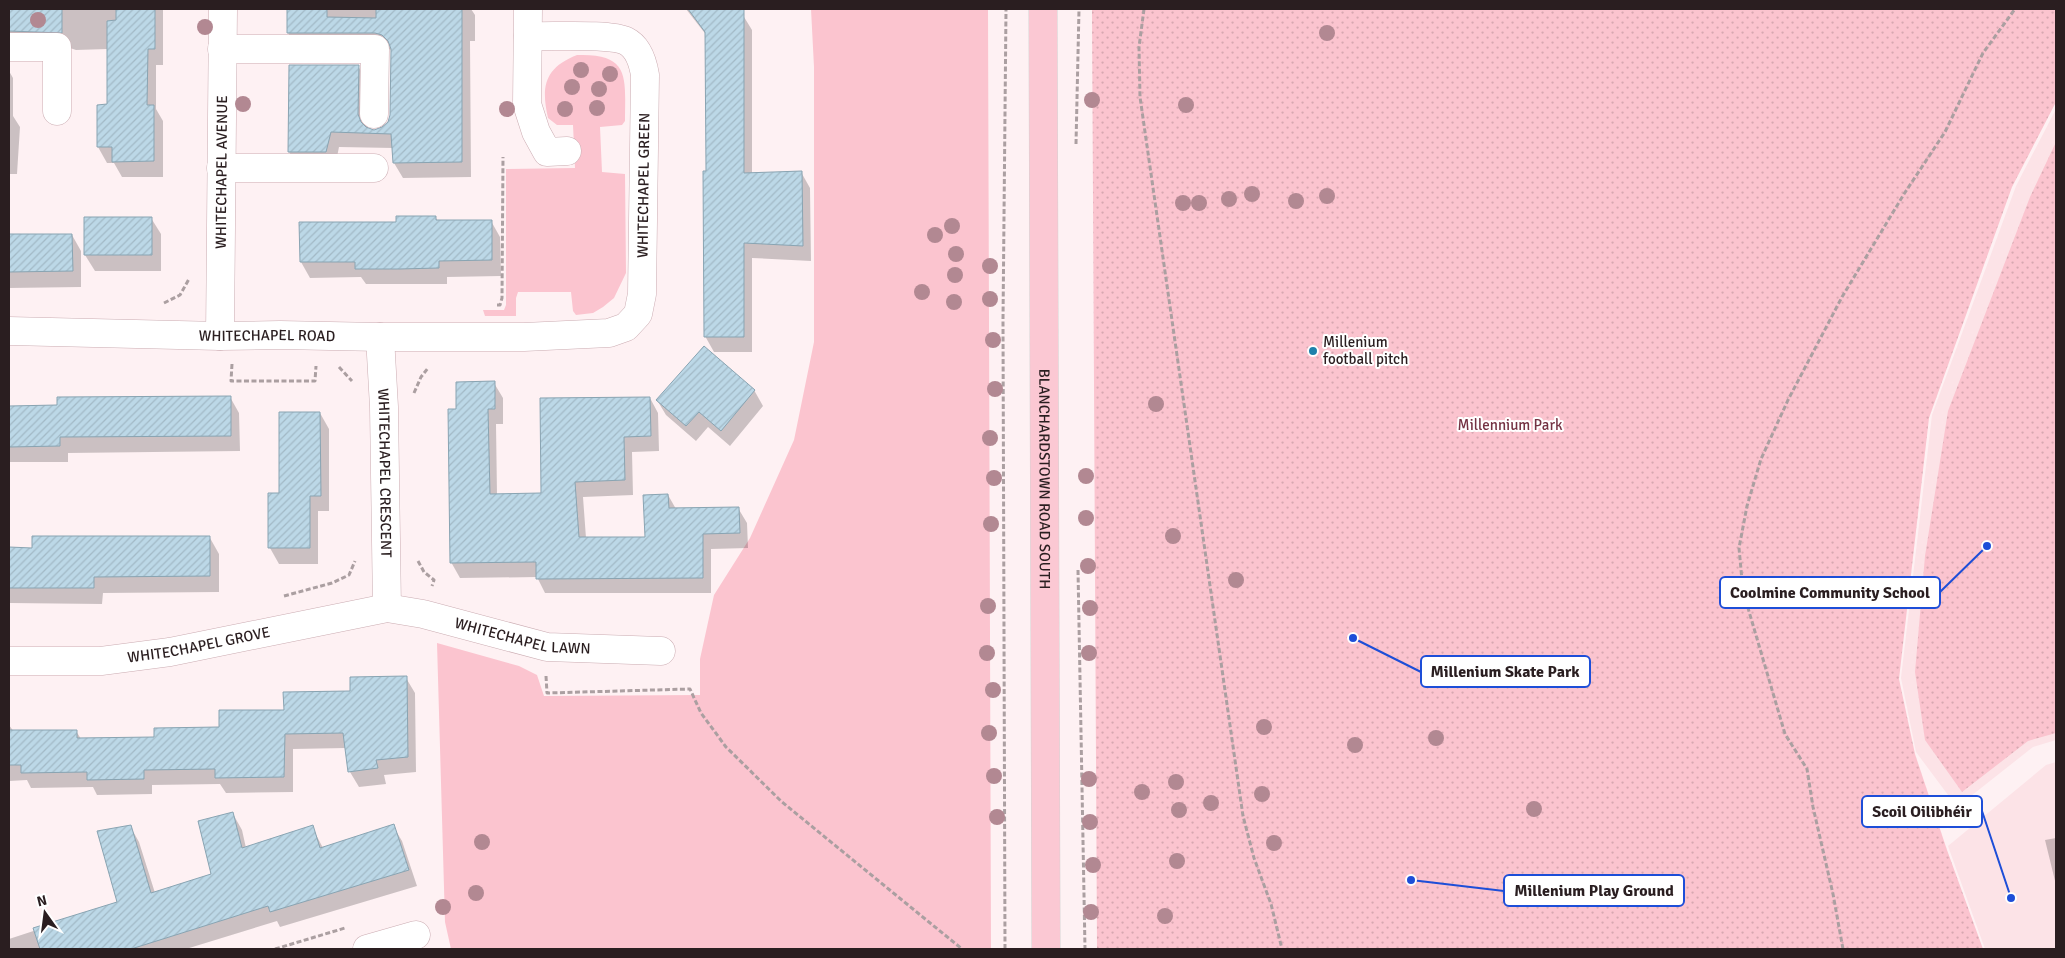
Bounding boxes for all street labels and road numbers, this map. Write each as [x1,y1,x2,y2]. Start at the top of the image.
street label: WHITECHAPEL AVENUE [212,95,231,249]
street label: WHITECHAPEL GREEN [633,113,653,258]
street label: WHITECHAPEL ROAD [198,326,336,345]
street label: BLANCHARDSTOWN ROAD SOUTH [1035,369,1054,589]
street label: WHITECHAPEL CRESCENT [374,388,395,558]
street label: WHITECHAPEL LAWN [453,614,591,658]
street label: WHITECHAPEL GROVE [126,623,272,666]

